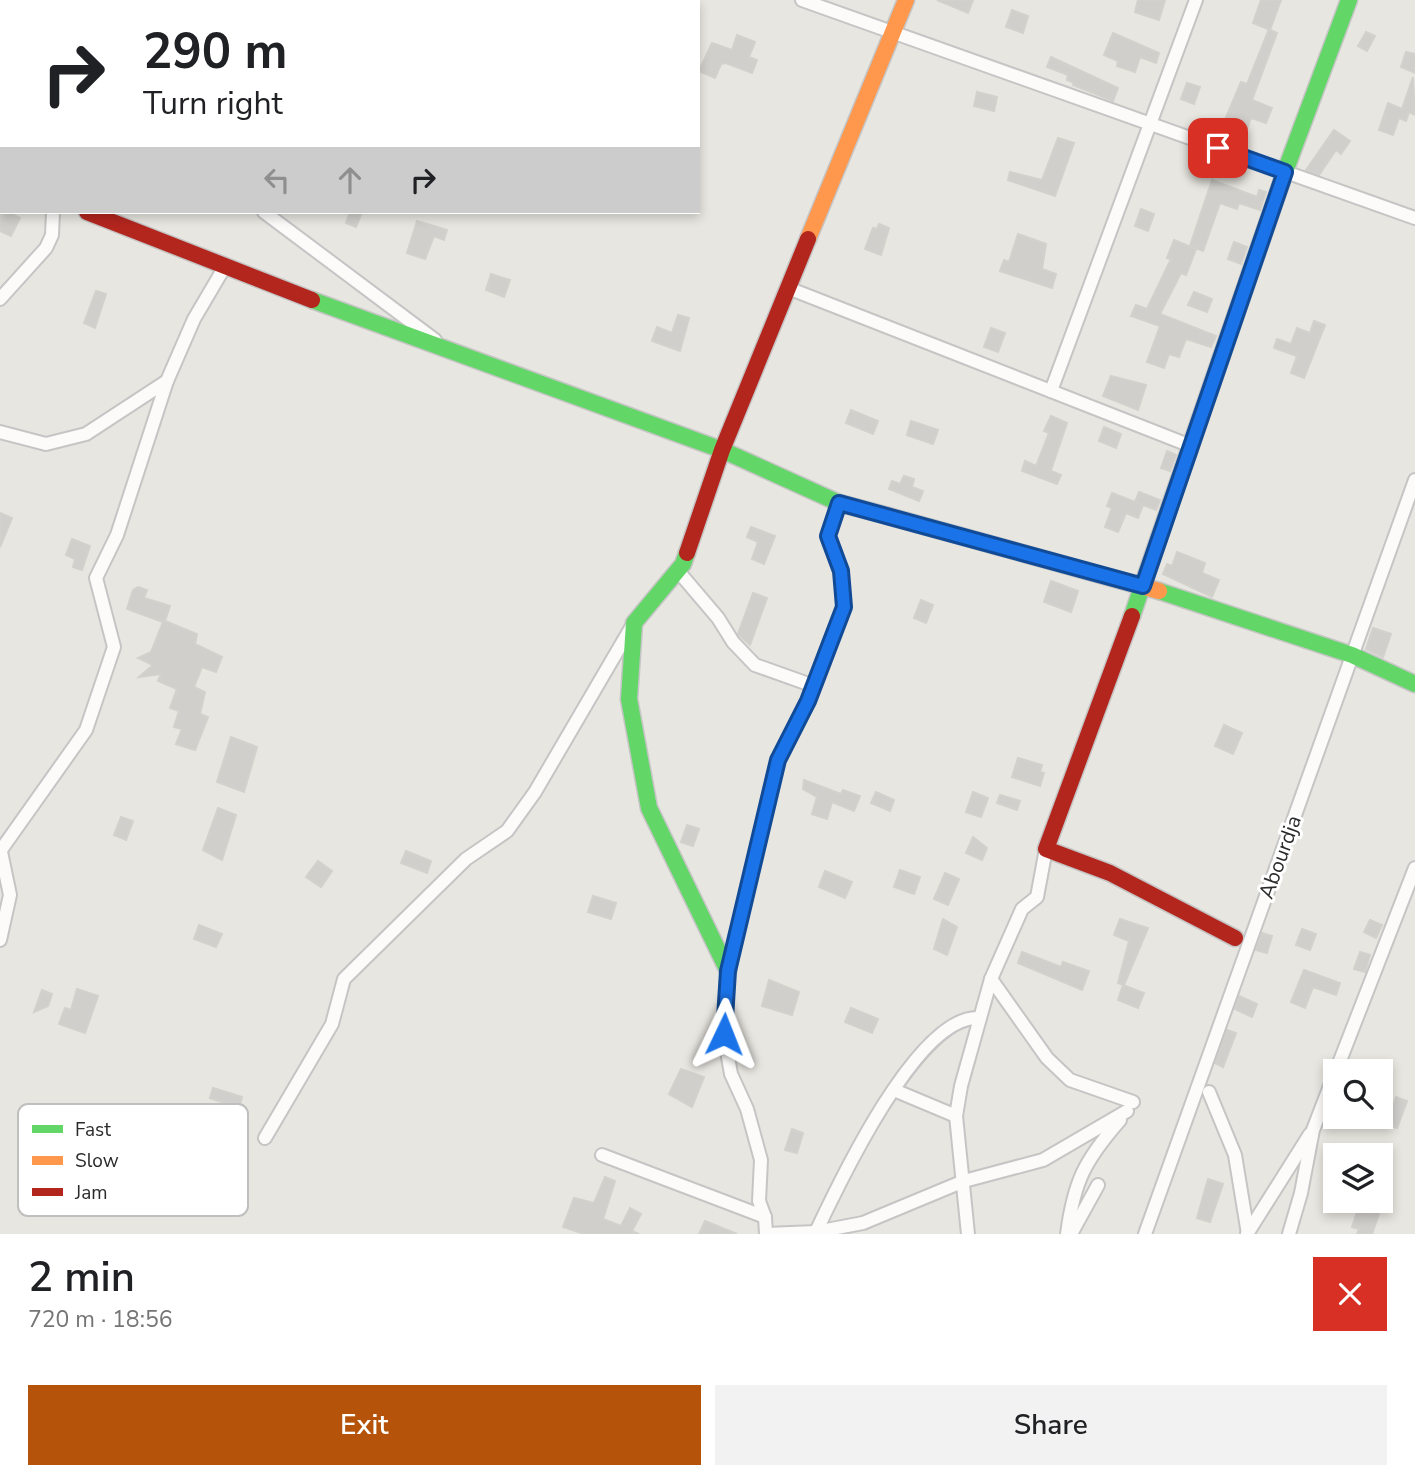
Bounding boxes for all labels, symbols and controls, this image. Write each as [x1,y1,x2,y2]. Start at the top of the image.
text: 290 m [143,18,287,85]
icon: right [28,28,119,119]
text: Turn right [143,82,283,125]
pin [1188,118,1248,178]
icon: arrive [1199,129,1237,167]
icon: left [258,161,296,199]
icon: ahead [331,161,369,199]
icon: right [404,161,442,199]
street label: Abourdja [1252,811,1308,903]
position arrow [687,997,761,1071]
map controls [1323,1059,1393,1213]
button: search [1323,1059,1393,1129]
legend [18,1104,248,1216]
text: Fast [75,1117,111,1143]
button: layers [1323,1143,1393,1213]
text: Slow [75,1148,119,1174]
text: Jam [74,1180,108,1206]
text: 2 min [28,1249,135,1306]
button: close [1313,1257,1387,1331]
text: 720 m · 18:56 [28,1304,173,1335]
button: Exit [28,1385,701,1465]
button: Share [715,1385,1387,1465]

